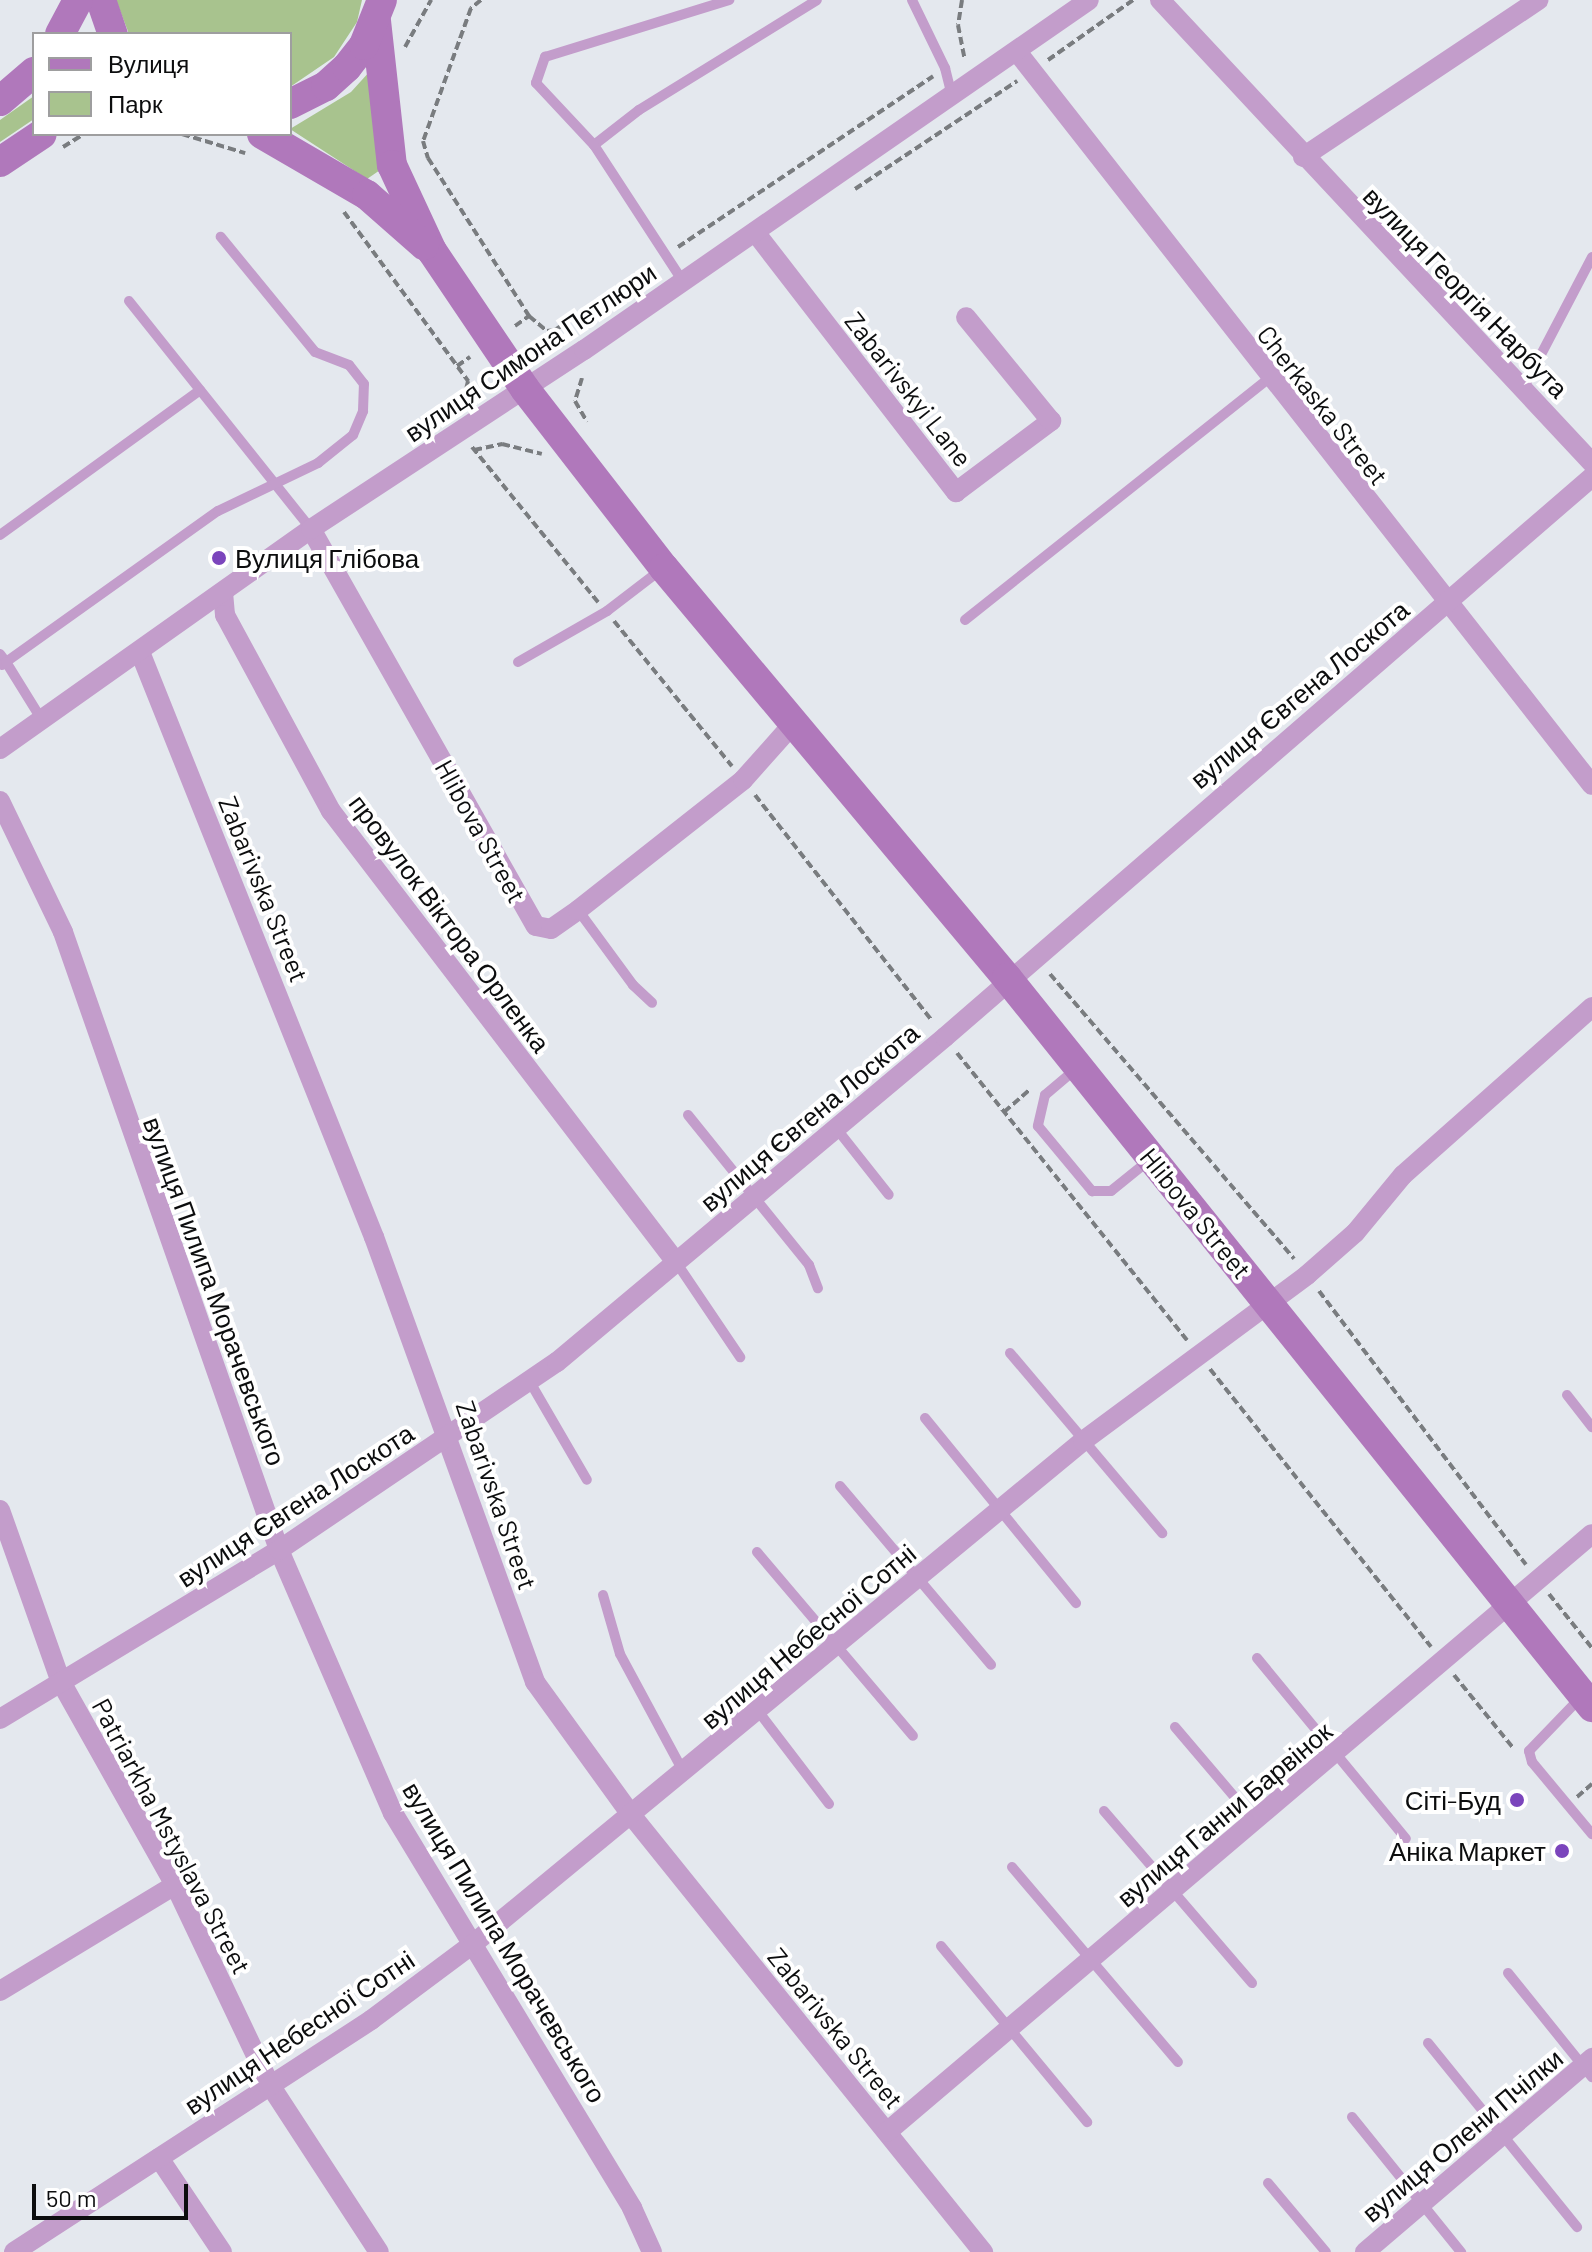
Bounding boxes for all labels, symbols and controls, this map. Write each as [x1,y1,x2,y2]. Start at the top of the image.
legend [32,32,292,136]
text: Вулиця [108,49,189,78]
text: Парк [108,89,162,118]
street label: вулиця Георгія Нарбута [1357,180,1575,404]
street label: вулиця Симона Петлюри [398,256,662,448]
street label: Zabarivskyi Lane [839,305,979,473]
street label: Cherkaska Street [1251,319,1395,491]
place label: Вулиця Глібова [235,542,419,574]
marker: Вулиця Глібова [210,549,228,567]
street label: вулиця Євгена Лоскота [1183,593,1415,795]
street label: Hlibova Street [429,754,533,908]
street label: провулок Віктора Орленка [343,788,557,1058]
street label: Zabarivska Street [213,792,315,986]
street label: вулиця Євгена Лоскота [693,1016,925,1218]
street label: вулиця Пилипа Морачевського [137,1113,293,1469]
street label: Hlibova Street [1134,1141,1258,1285]
street label: Zabarivska Street [450,1397,544,1593]
street label: вулиця Євгена Лоскота [171,1417,419,1593]
street label: вулиця Небесної Сотні [694,1537,922,1735]
street label: Patriarkha Mstyslava Street [86,1693,258,1979]
street label: вулиця Ганни Барвінок [1110,1715,1338,1913]
street label: вулиця Пилипа Морачевського [397,1776,613,2108]
place label: Сіті-Буд [1405,1784,1501,1816]
marker: Сіті-Буд [1508,1791,1526,1809]
place label: Аніка Маркет [1389,1835,1546,1867]
marker: Аніка Маркет [1553,1842,1571,1860]
street label: Zabarivska Street [762,1941,910,2115]
street label: вулиця Небесної Сотні [178,1943,420,2121]
street label: вулиця Олени Пчілки [1355,2042,1569,2228]
scale bar [36,2168,192,2218]
text: 50 m [46,2183,97,2212]

